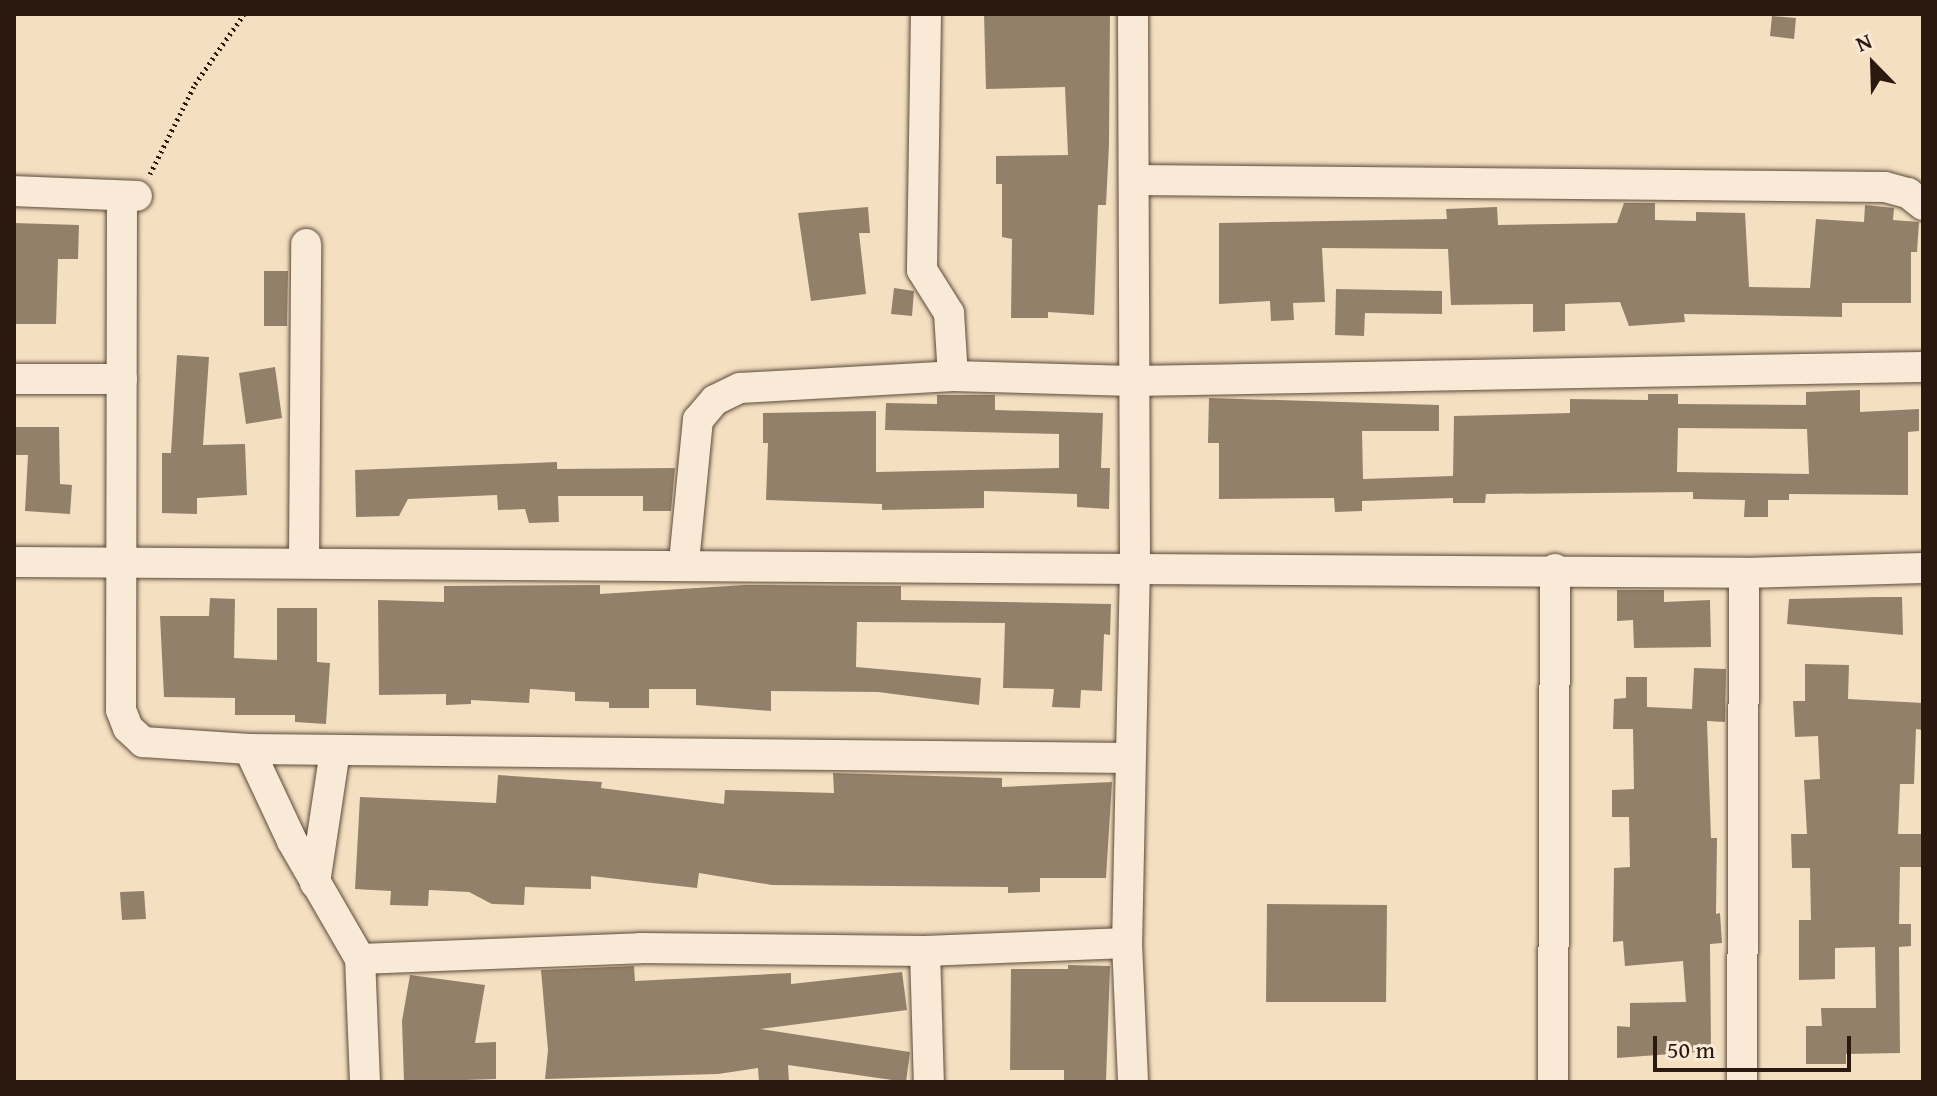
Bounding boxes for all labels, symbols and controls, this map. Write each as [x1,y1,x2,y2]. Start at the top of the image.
north arrow [1833,24,1913,104]
text: N [1851,24,1877,60]
scale bar [1657,1020,1855,1070]
text: 50 m [1667,1032,1715,1067]

